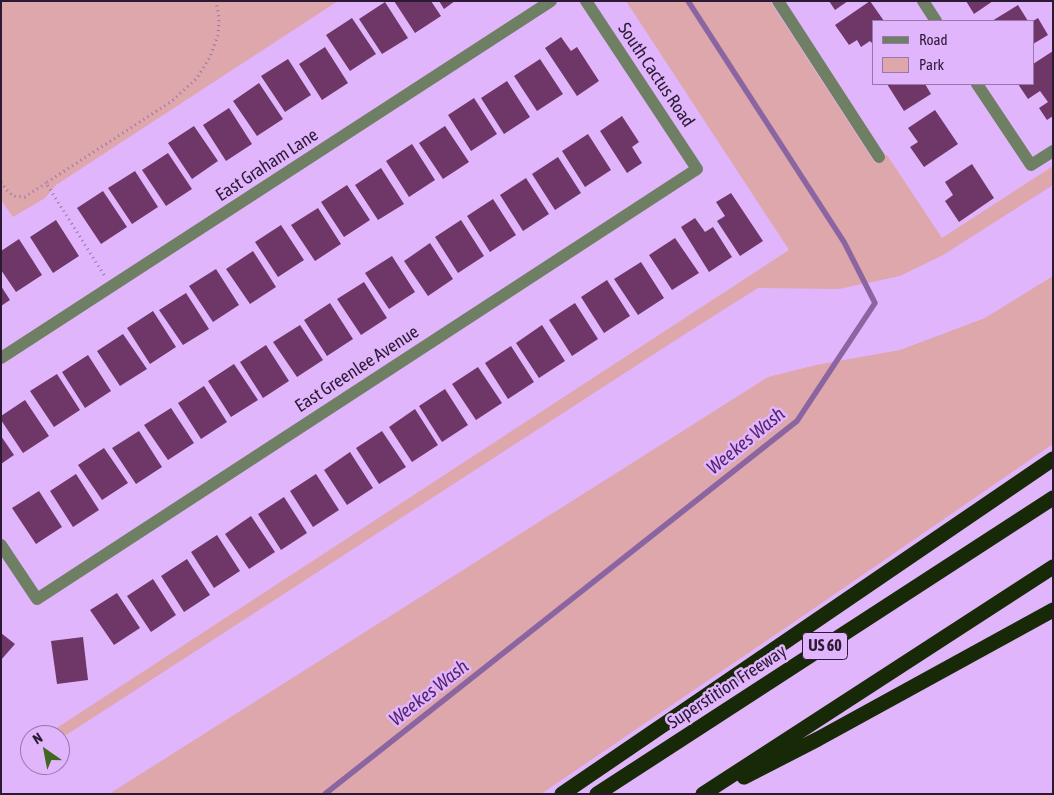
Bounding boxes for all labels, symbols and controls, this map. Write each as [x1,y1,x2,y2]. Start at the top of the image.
street label: South Cactus Road [613,19,699,131]
legend [872,20,1034,85]
text: Road [919,31,948,48]
text: Park [919,56,944,73]
street label: East Graham Lane [212,124,322,206]
street label: East Greenlee Avenue [291,321,423,417]
water label: Weekes Wash [702,403,790,479]
road number: US 60 [802,632,848,659]
street label: Superstition Freeway [663,640,791,734]
water label: Weekes Wash [385,655,473,731]
north arrow [20,725,70,775]
text: N [30,729,45,747]

